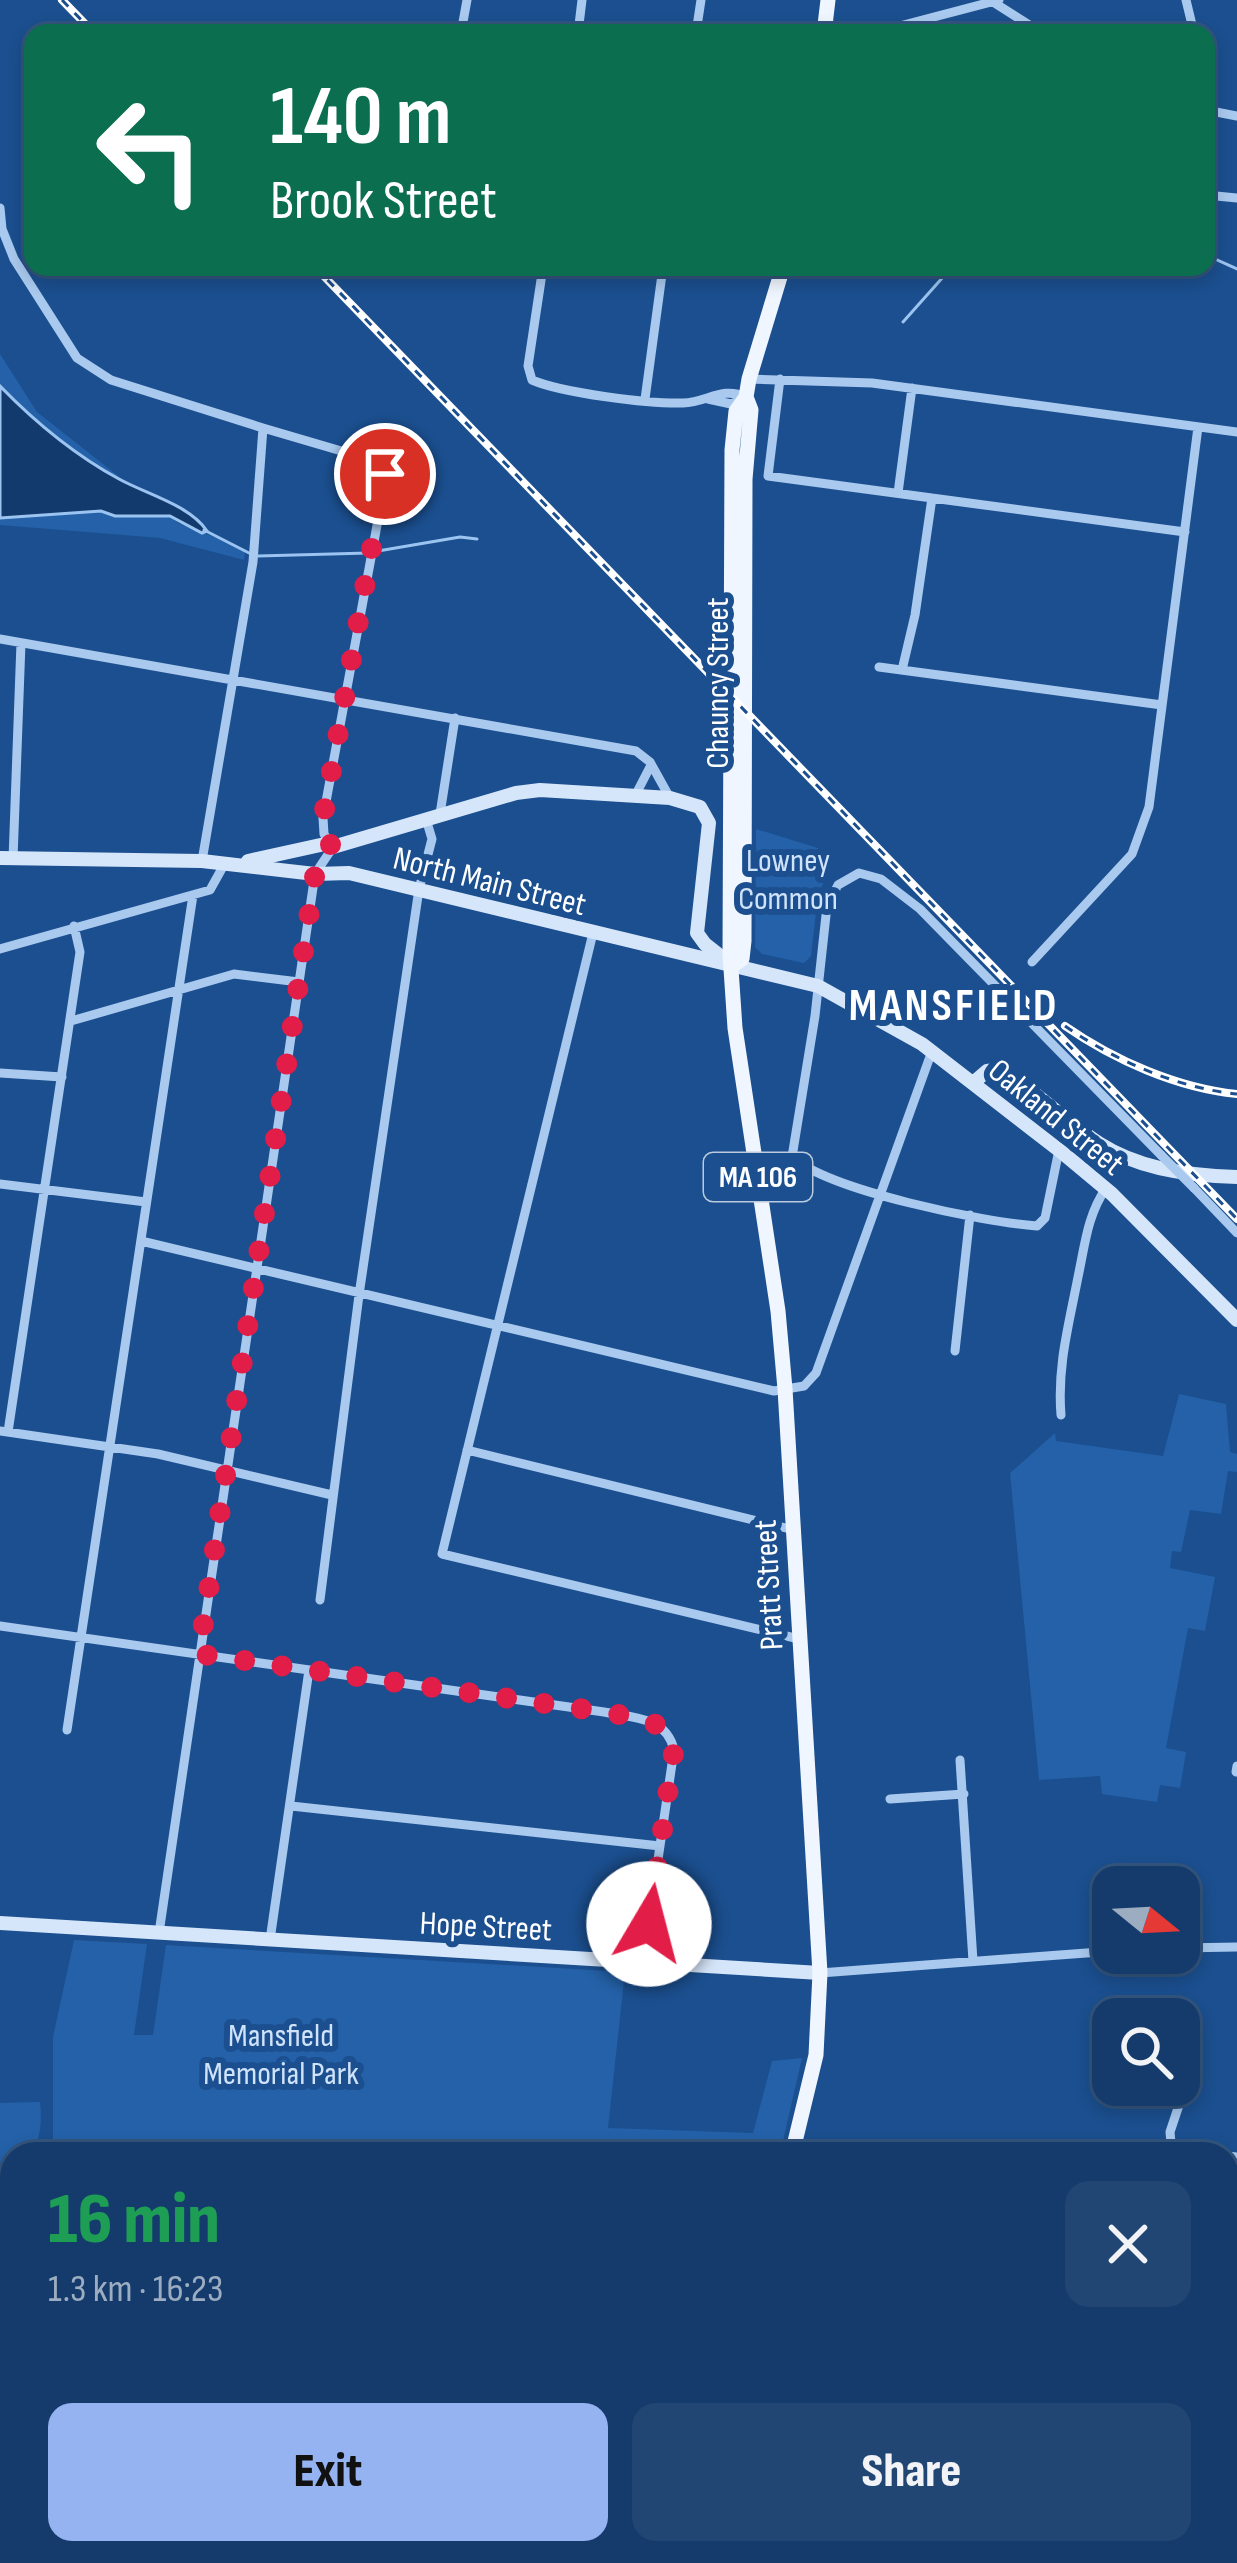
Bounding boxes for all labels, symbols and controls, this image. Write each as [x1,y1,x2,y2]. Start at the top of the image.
text: 140 m [270,67,451,168]
icon: left [72,72,228,228]
text: Brook Street [270,169,497,234]
pin [334,423,436,525]
icon: arrive [352,441,418,507]
street label: Chauncy Street [698,597,738,769]
street label: North Main Street [389,839,590,925]
park label: Lowney Common [738,841,838,919]
district label: MANSFIELD [849,979,1059,1034]
street label: Oakland Street [980,1051,1132,1184]
road number: MA 106 [704,1153,812,1201]
street label: Pratt Street [746,1519,792,1651]
position arrow [586,1861,712,1987]
north arrow [1092,1866,1200,1974]
map controls [1092,1866,1200,2106]
street label: Hope Street [419,1904,553,1950]
button: search [1092,1998,1200,2106]
park label: Mansfield Memorial Park [203,2016,359,2094]
text: 16 min [48,2177,220,2264]
button: close [1065,2181,1191,2307]
text: 1.3 km · 16:23 [48,2266,223,2313]
button: Exit [48,2403,608,2541]
button: Share [632,2403,1191,2541]

